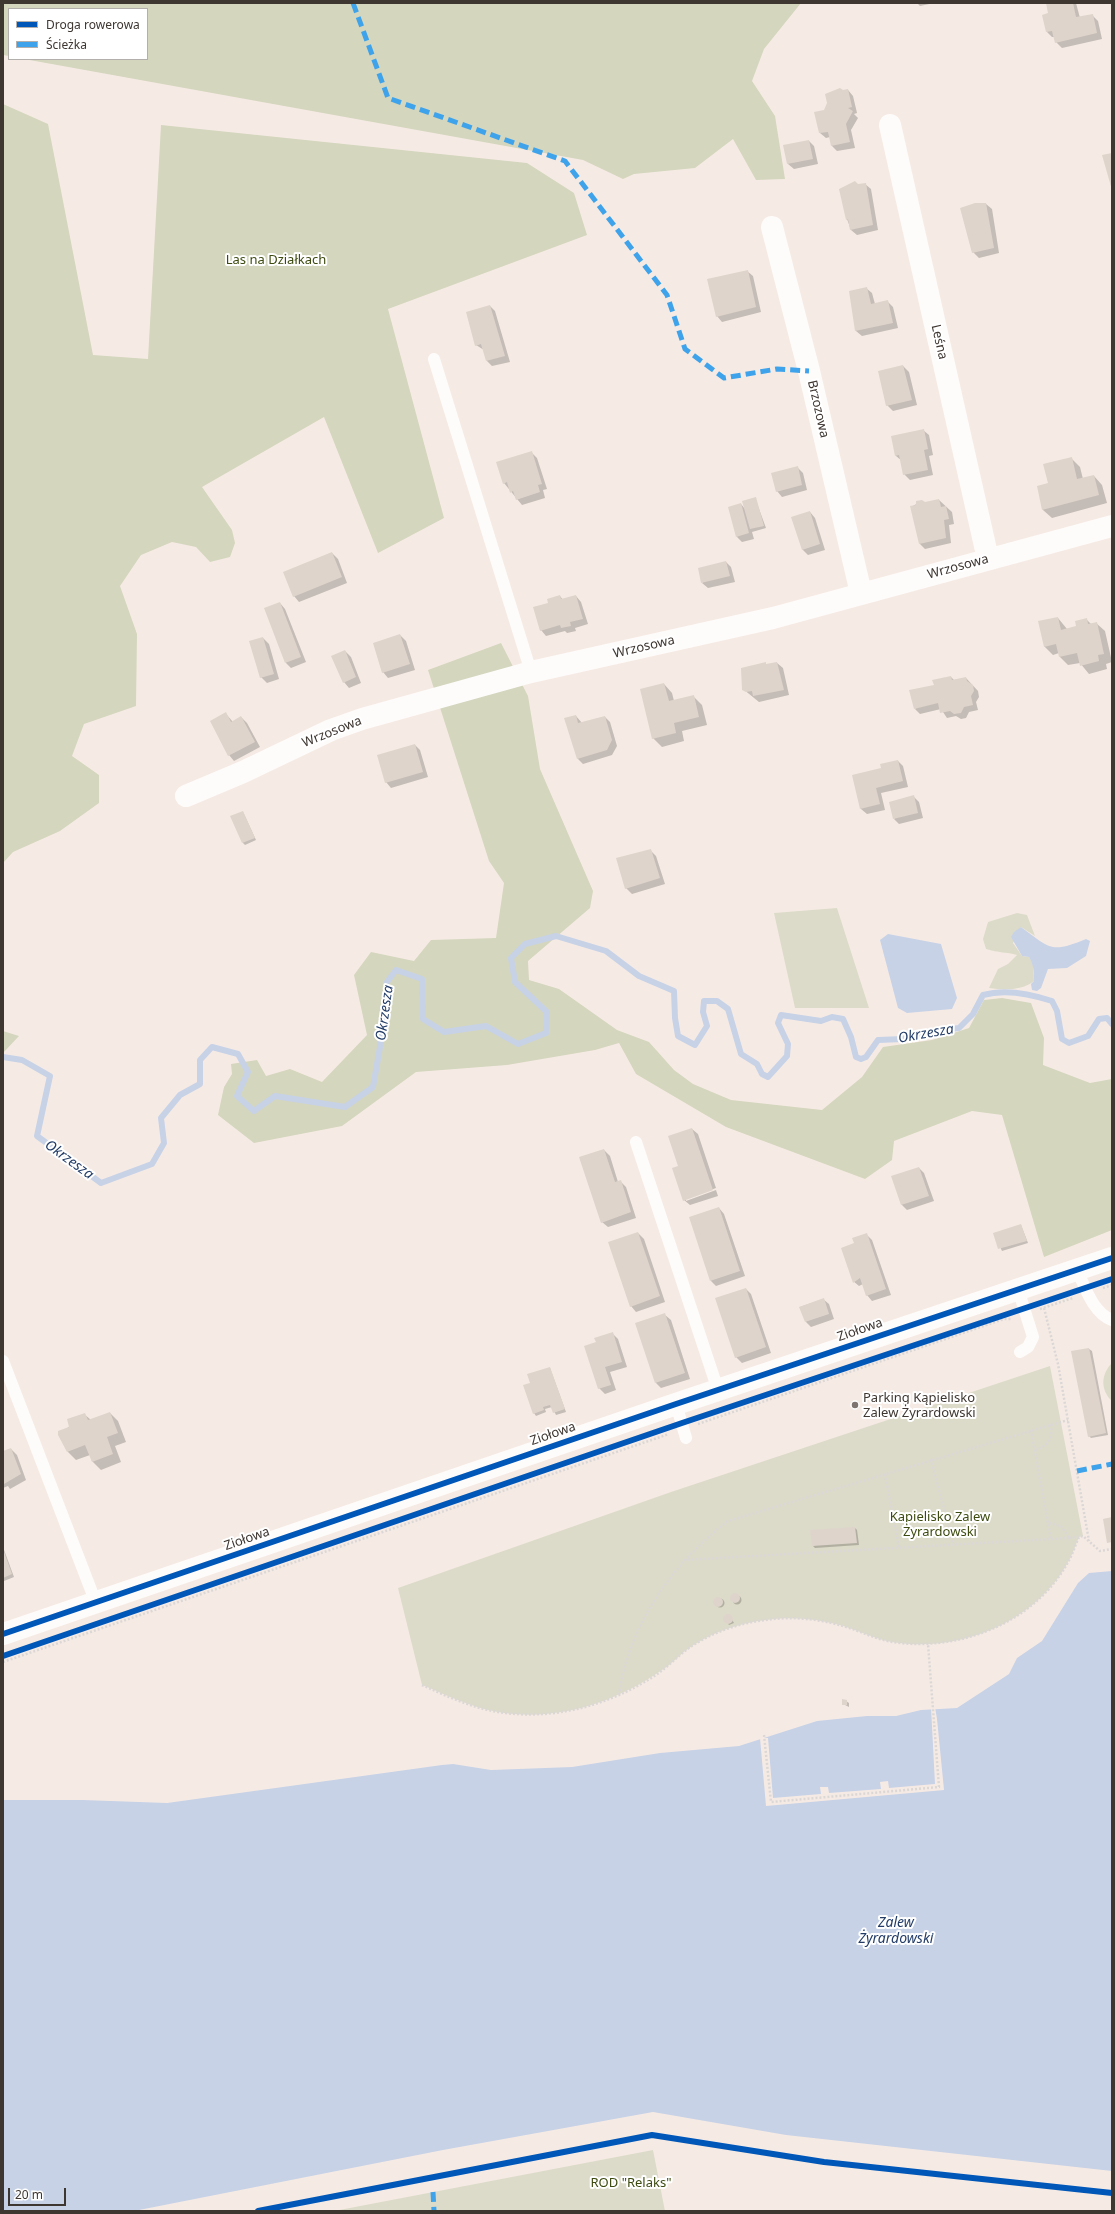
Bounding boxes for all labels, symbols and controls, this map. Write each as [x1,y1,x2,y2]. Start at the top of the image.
legend [8,8,148,60]
text: Droga rowerowa [46,16,140,33]
text: Ścieżka [46,36,87,53]
park label: Las na Działkach [226,252,326,268]
street label: Leśna [927,323,951,361]
street label: Brzozowa [804,379,832,439]
street label: Wrzosowa [926,551,990,583]
street label: Wrzosowa [612,632,676,662]
street label: Wrzosowa [300,713,364,751]
water label: Okrzesza [373,984,397,1042]
water label: Okrzesza [897,1021,955,1047]
water label: Okrzesza [41,1137,97,1183]
street label: Ziołowa [835,1315,885,1345]
place label: Parking Kąpielisko Zalew Żyrardowski [863,1390,976,1421]
marker: Parking Kąpielisko Zalew Żyrardowski [850,1400,860,1410]
street label: Ziołowa [528,1419,578,1449]
park label: Kapielisko Zalew Żyrardowski [890,1509,990,1540]
street label: Ziołowa [222,1524,272,1554]
water label: Zalew Żyrardowski [859,1915,933,1948]
park label: ROD "Relaks" [591,2175,671,2191]
scale bar [10,2180,68,2206]
text: 20 m [15,2186,43,2203]

